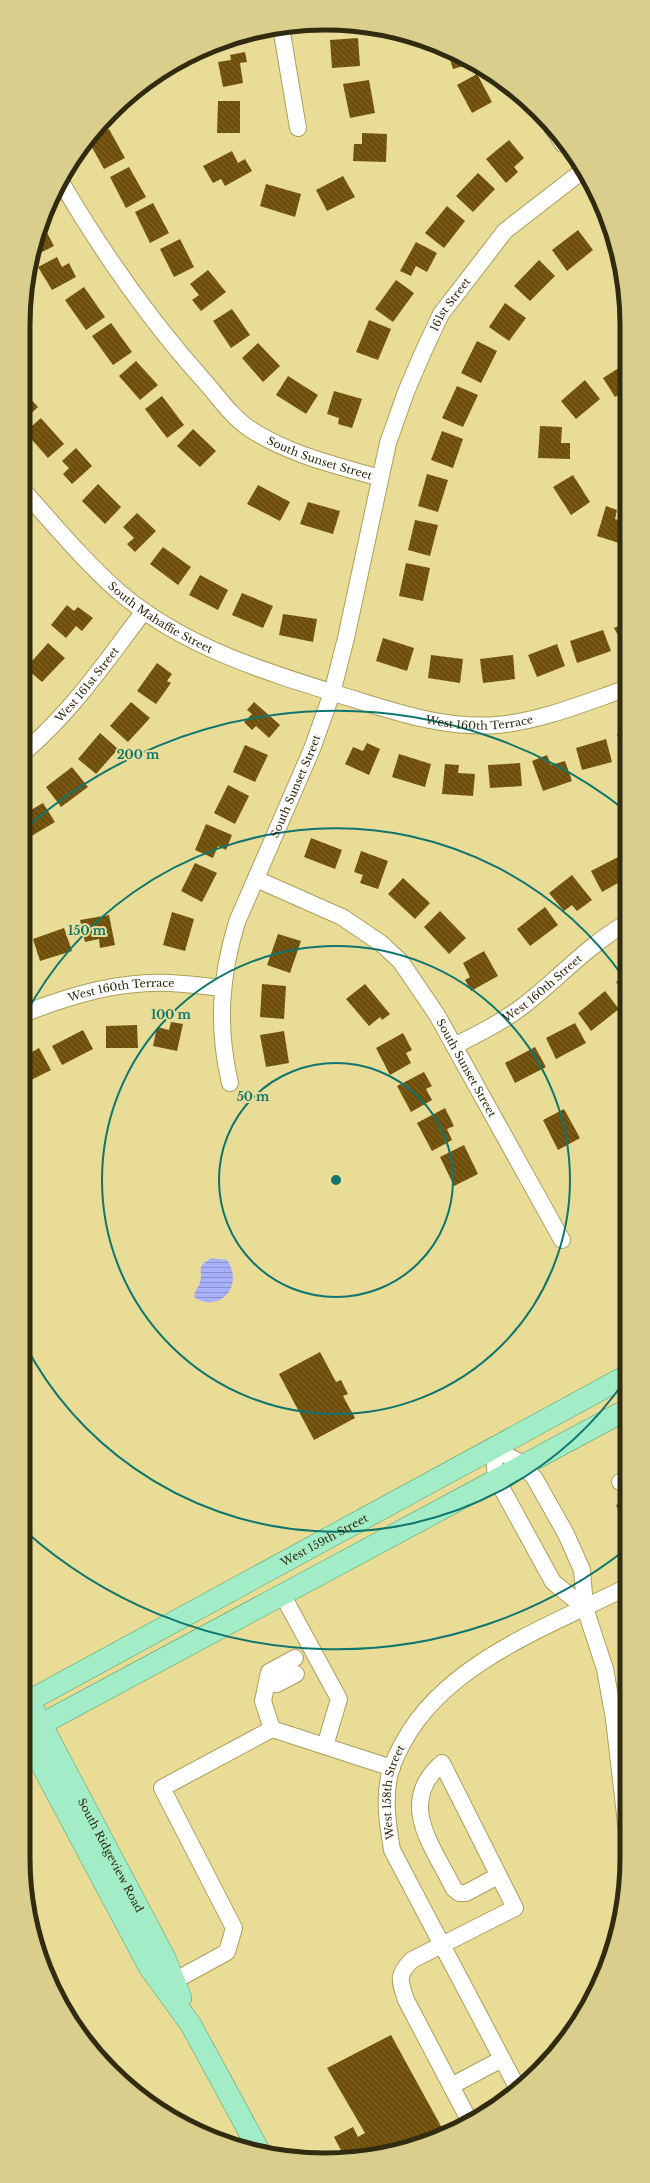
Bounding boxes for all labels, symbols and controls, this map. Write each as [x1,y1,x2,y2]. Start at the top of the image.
street label: 161st Street [427,274,474,333]
street label: South Sunset Street [265,433,375,483]
street label: South Mahaffie Street [105,579,216,656]
street label: West 161st Street [52,643,122,726]
street label: West 160th Terrace [424,712,534,733]
street label: South Sunset Street [267,732,324,840]
text: 200 m [117,747,160,762]
text: 150 m [68,923,107,938]
street label: West 160th Street [499,951,585,1026]
street label: West 160th Terrace [65,976,175,1005]
text: 100 m [151,1007,192,1022]
street label: South Sunset Street [433,1016,500,1120]
text: 50 m [237,1089,270,1104]
centre of rings [329,1173,343,1187]
street label: West 159th Street [277,1510,371,1570]
street label: West 158th Street [380,1742,408,1842]
street label: South Ridgeview Road [75,1796,147,1915]

